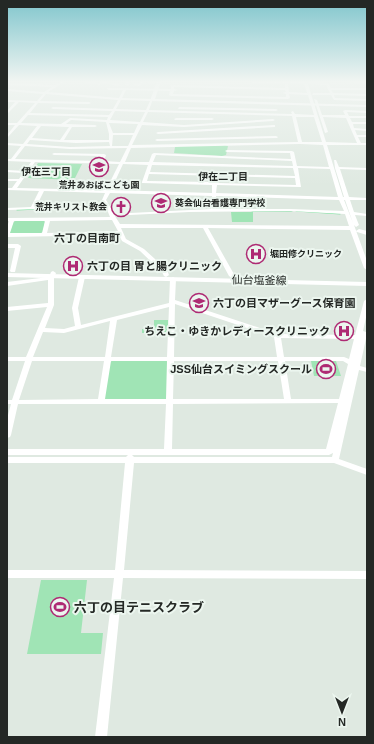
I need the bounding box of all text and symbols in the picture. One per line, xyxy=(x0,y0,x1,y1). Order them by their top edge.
school or university icon: 荒井あおばこども園 xyxy=(88,156,110,178)
district label: 伊在三丁目 xyxy=(21,166,71,177)
district label: 伊在二丁目 xyxy=(198,171,248,182)
place label: 荒井あおばこども園 xyxy=(58,179,140,190)
school or university icon: 葵会仙台看護専門学校 xyxy=(150,192,172,214)
church icon: 荒井キリスト教会 xyxy=(110,196,132,218)
place label: 葵会仙台看護専門学校 xyxy=(175,198,266,208)
place label: 荒井キリスト教会 xyxy=(35,201,107,212)
district label: 六丁の目南町 xyxy=(54,232,120,244)
hospital icon: 堀田修クリニック xyxy=(245,243,267,265)
place label: 堀田修クリニック xyxy=(270,249,342,259)
hospital icon: 六丁の目 胃と腸クリニック xyxy=(62,255,84,277)
place label: 六丁の目 胃と腸クリニック xyxy=(87,260,222,272)
street label: 仙台塩釜線 xyxy=(231,274,287,286)
school or university icon: 六丁の目マザーグース保育園 xyxy=(188,292,210,314)
place label: 六丁の目マザーグース保育園 xyxy=(213,297,355,309)
hospital icon: ちえこ・ゆきかレディースクリニック xyxy=(333,320,355,342)
place label: ちえこ・ゆきかレディースクリニック xyxy=(144,325,330,337)
sports icon: JSS仙台スイミングスクール xyxy=(315,358,337,380)
place label: JSS仙台スイミングスクール xyxy=(170,363,312,375)
sports icon: 六丁の目テニスクラブ xyxy=(49,596,71,618)
place label: 六丁の目テニスクラブ xyxy=(74,600,204,615)
north arrow xyxy=(322,692,362,732)
text: N xyxy=(338,716,346,728)

